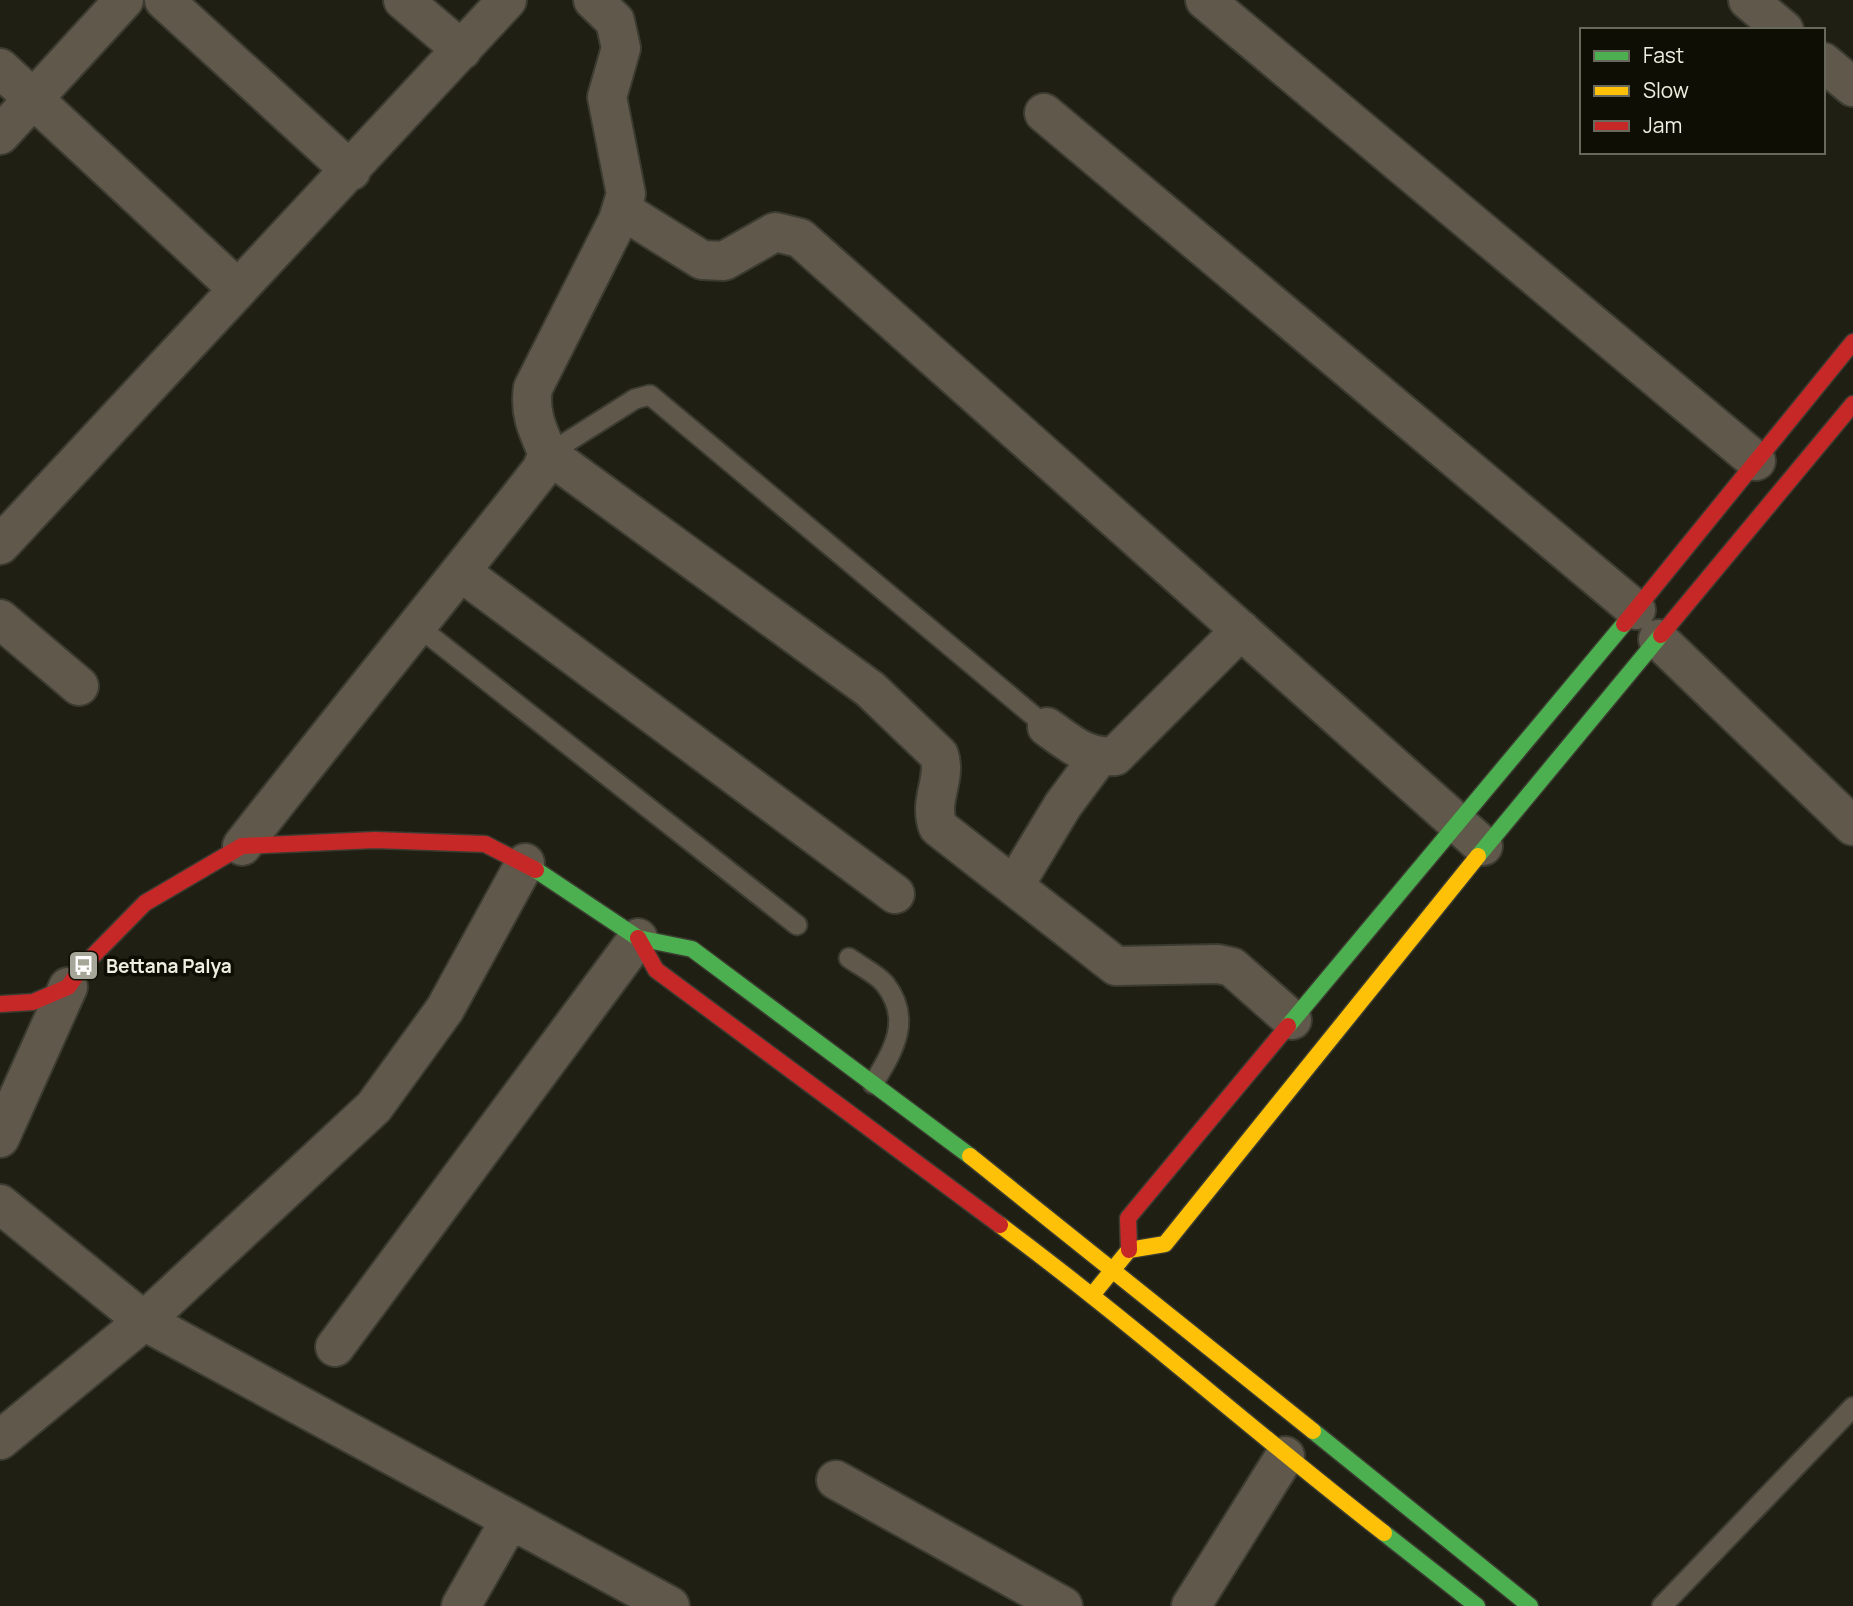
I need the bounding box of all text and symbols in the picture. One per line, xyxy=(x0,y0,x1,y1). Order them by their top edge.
legend xyxy=(1580,28,1825,154)
text: Fast xyxy=(1643,41,1684,69)
text: Slow xyxy=(1643,76,1689,104)
text: Jam xyxy=(1643,111,1682,139)
bus stop icon: Bettana Palya xyxy=(66,949,100,983)
place label: Bettana Palya xyxy=(106,953,232,979)

